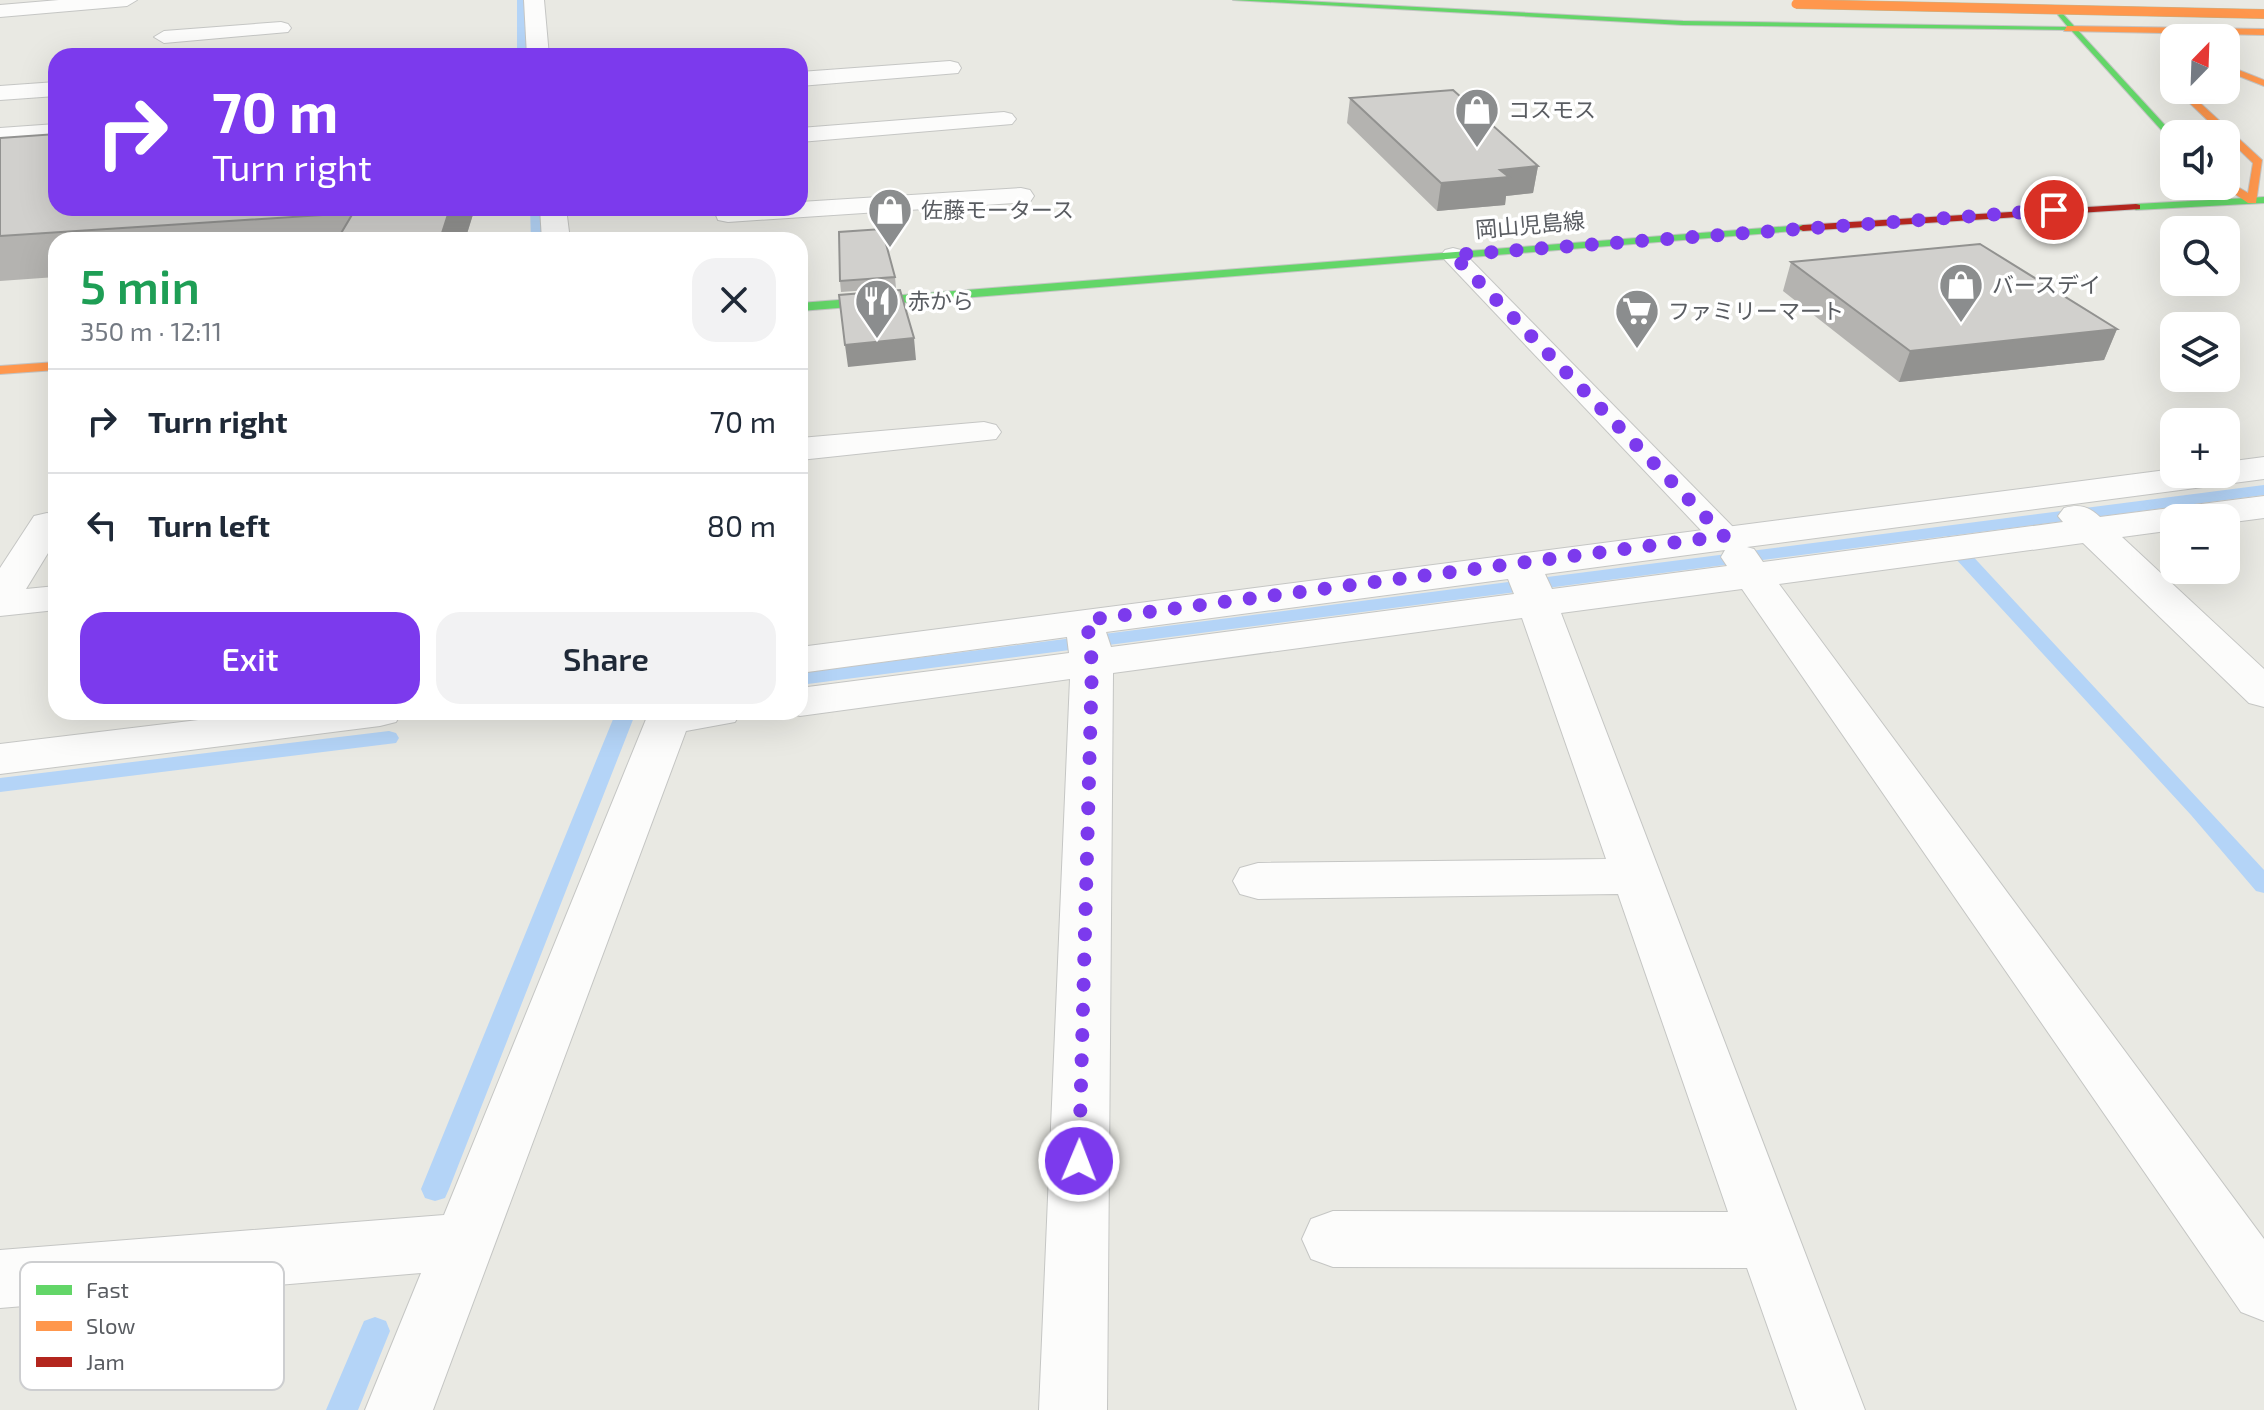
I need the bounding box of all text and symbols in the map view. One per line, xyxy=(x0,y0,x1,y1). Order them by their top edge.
north arrow xyxy=(2160,24,2240,104)
map controls xyxy=(2160,24,2240,584)
text: 70 m xyxy=(212,77,338,144)
icon: right xyxy=(80,80,184,184)
shop icon: コスモス xyxy=(1453,86,1501,149)
place label: コスモス xyxy=(1508,96,1596,122)
button: sound xyxy=(2160,120,2240,200)
text: Turn right xyxy=(212,145,372,188)
pin xyxy=(2020,176,2088,244)
shop icon: 佐藤モータース xyxy=(866,186,914,249)
icon: arrive xyxy=(2032,188,2076,232)
place label: 佐藤モータース xyxy=(921,196,1074,222)
street label: 岡山児島線 xyxy=(1474,206,1586,242)
button: search xyxy=(2160,216,2240,296)
text: 5 min xyxy=(80,256,200,314)
button: close xyxy=(692,258,776,342)
shop icon: バースデイ xyxy=(1937,261,1985,324)
place label: バースデイ xyxy=(1992,271,2101,297)
restaurant icon: 赤から xyxy=(853,277,901,340)
place label: 赤から xyxy=(908,287,974,313)
supermarket icon: ファミリーマート xyxy=(1613,287,1661,350)
place label: ファミリーマート xyxy=(1668,297,1844,323)
button: layers xyxy=(2160,312,2240,392)
text: 350 m · 12:11 xyxy=(80,315,222,346)
icon: right xyxy=(80,399,124,443)
text: Turn right xyxy=(148,403,288,439)
text: 70 m xyxy=(710,403,776,439)
button: + xyxy=(2160,408,2240,488)
icon: left xyxy=(80,503,124,547)
button: − xyxy=(2160,504,2240,584)
text: Turn left xyxy=(148,507,270,543)
text: 80 m xyxy=(707,507,776,543)
button: Exit xyxy=(80,612,420,704)
button: Share xyxy=(436,612,776,704)
position arrow xyxy=(1037,1119,1121,1203)
legend xyxy=(20,1262,284,1390)
text: Fast xyxy=(86,1276,129,1302)
text: Slow xyxy=(86,1312,135,1338)
text: Jam xyxy=(86,1348,125,1374)

